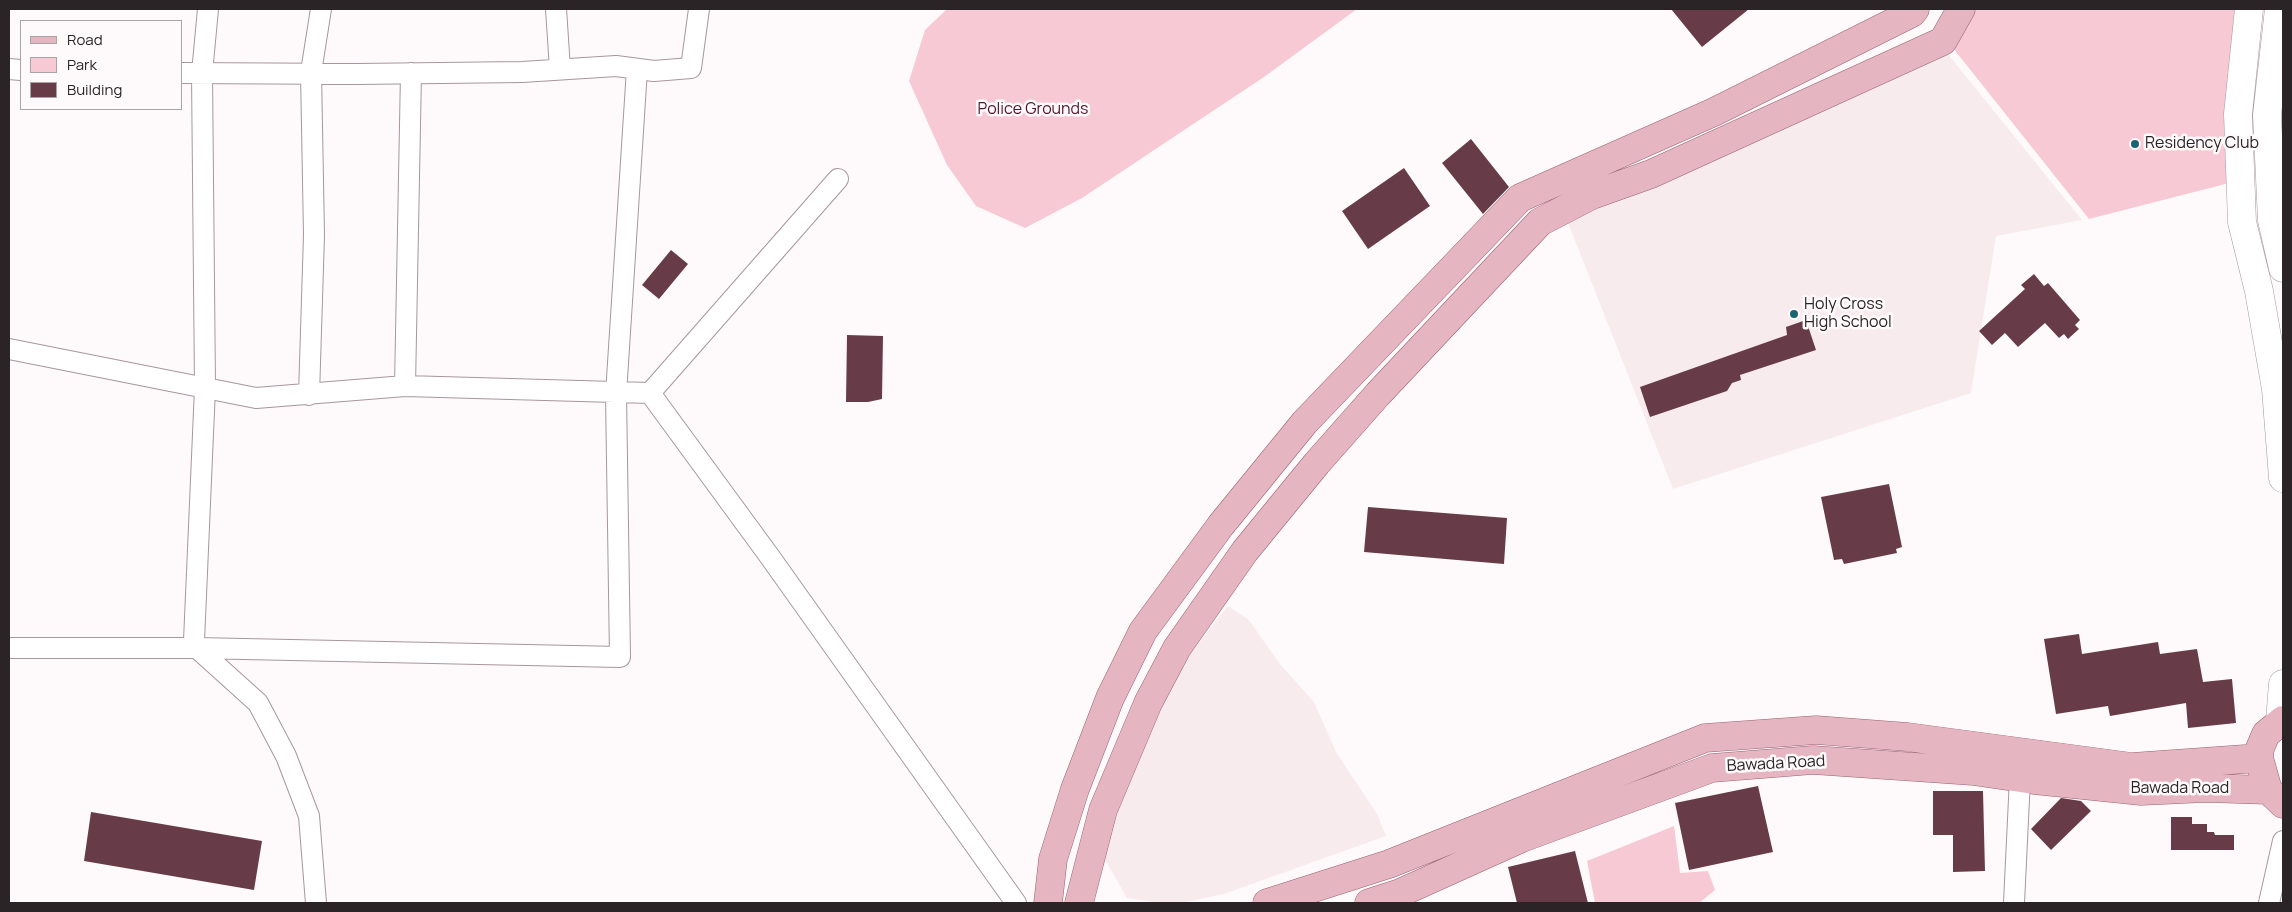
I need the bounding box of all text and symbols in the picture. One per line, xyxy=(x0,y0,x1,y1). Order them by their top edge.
legend xyxy=(20,20,182,110)
text: Road xyxy=(67,29,103,50)
text: Park xyxy=(67,54,97,75)
text: Building xyxy=(67,79,122,100)
park label: Police Grounds xyxy=(978,100,1088,120)
place label: Residency Club xyxy=(2145,134,2259,154)
marker: Residency Club xyxy=(2129,138,2141,150)
place label: Holy Cross High School xyxy=(1804,295,1892,333)
marker: Holy Cross High School xyxy=(1788,308,1800,320)
street label: Bawada Road xyxy=(1726,752,1826,776)
street label: Bawada Road xyxy=(2131,779,2229,799)

